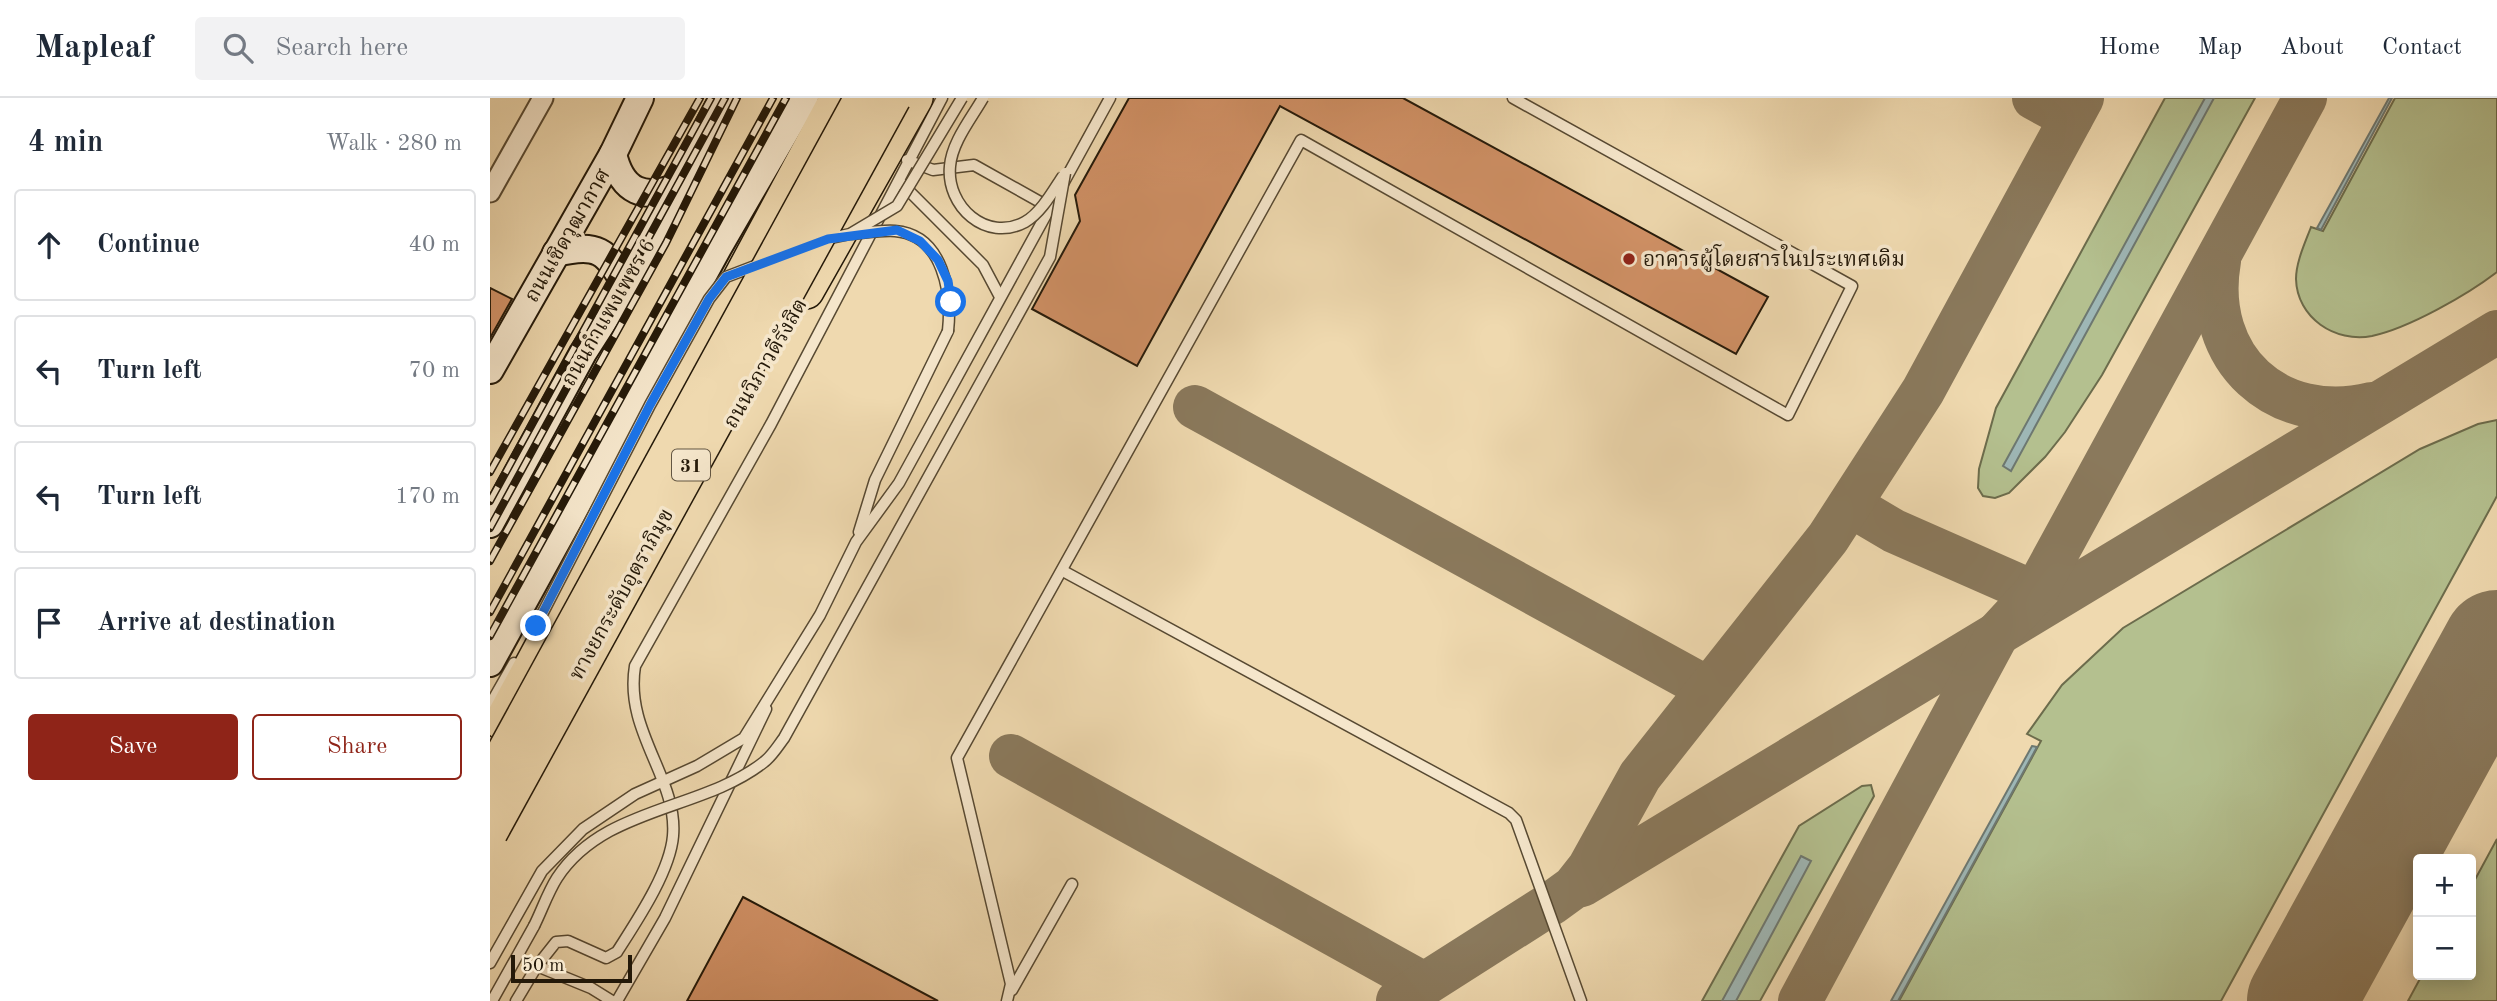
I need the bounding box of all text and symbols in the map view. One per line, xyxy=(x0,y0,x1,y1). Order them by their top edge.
search box xyxy=(195,17,685,80)
icon: search xyxy=(219,29,257,67)
text: Mapleaf xyxy=(35,32,153,65)
text: Search here xyxy=(275,35,408,61)
text: Home xyxy=(2099,36,2160,60)
text: Map xyxy=(2198,36,2242,60)
text: About xyxy=(2280,36,2344,60)
text: Contact xyxy=(2382,36,2462,60)
text: 4 min xyxy=(28,128,103,158)
text: Walk · 280 m xyxy=(326,132,462,155)
street label: ถนนเชิดวุฒากาศ xyxy=(520,164,617,307)
icon: ahead xyxy=(30,226,68,264)
text: Continue xyxy=(97,232,200,258)
text: 40 m xyxy=(409,233,460,256)
street label: ถนนกำแพงเพชร 6 xyxy=(558,235,660,390)
place label: อาคารผู้โดยสารในประเทศเดิม xyxy=(1643,244,1905,272)
marker: อาคารผู้โดยสารในประเทศเดิม xyxy=(1621,251,1637,267)
route start xyxy=(935,286,966,317)
street label: ถนนวิภาวดีรังสิต xyxy=(718,294,812,432)
icon: left xyxy=(30,352,68,390)
text: Turn left xyxy=(97,358,202,384)
text: 70 m xyxy=(409,359,460,382)
road number: 31 xyxy=(672,450,710,480)
icon: left xyxy=(30,478,68,516)
text: Turn left xyxy=(97,484,202,510)
text: 170 m xyxy=(395,485,460,508)
street label: ทางยกระดับอุตราภิมุข xyxy=(565,505,680,685)
icon: arrive xyxy=(30,604,68,642)
text: Arrive at destination xyxy=(97,610,336,636)
route end xyxy=(520,610,551,641)
button: Save xyxy=(28,714,238,780)
button: Share xyxy=(252,714,462,780)
map controls xyxy=(2413,854,2476,980)
button: + xyxy=(2413,854,2476,917)
button: − xyxy=(2413,917,2476,980)
scale bar xyxy=(511,952,632,984)
text: 50 m xyxy=(522,957,564,976)

